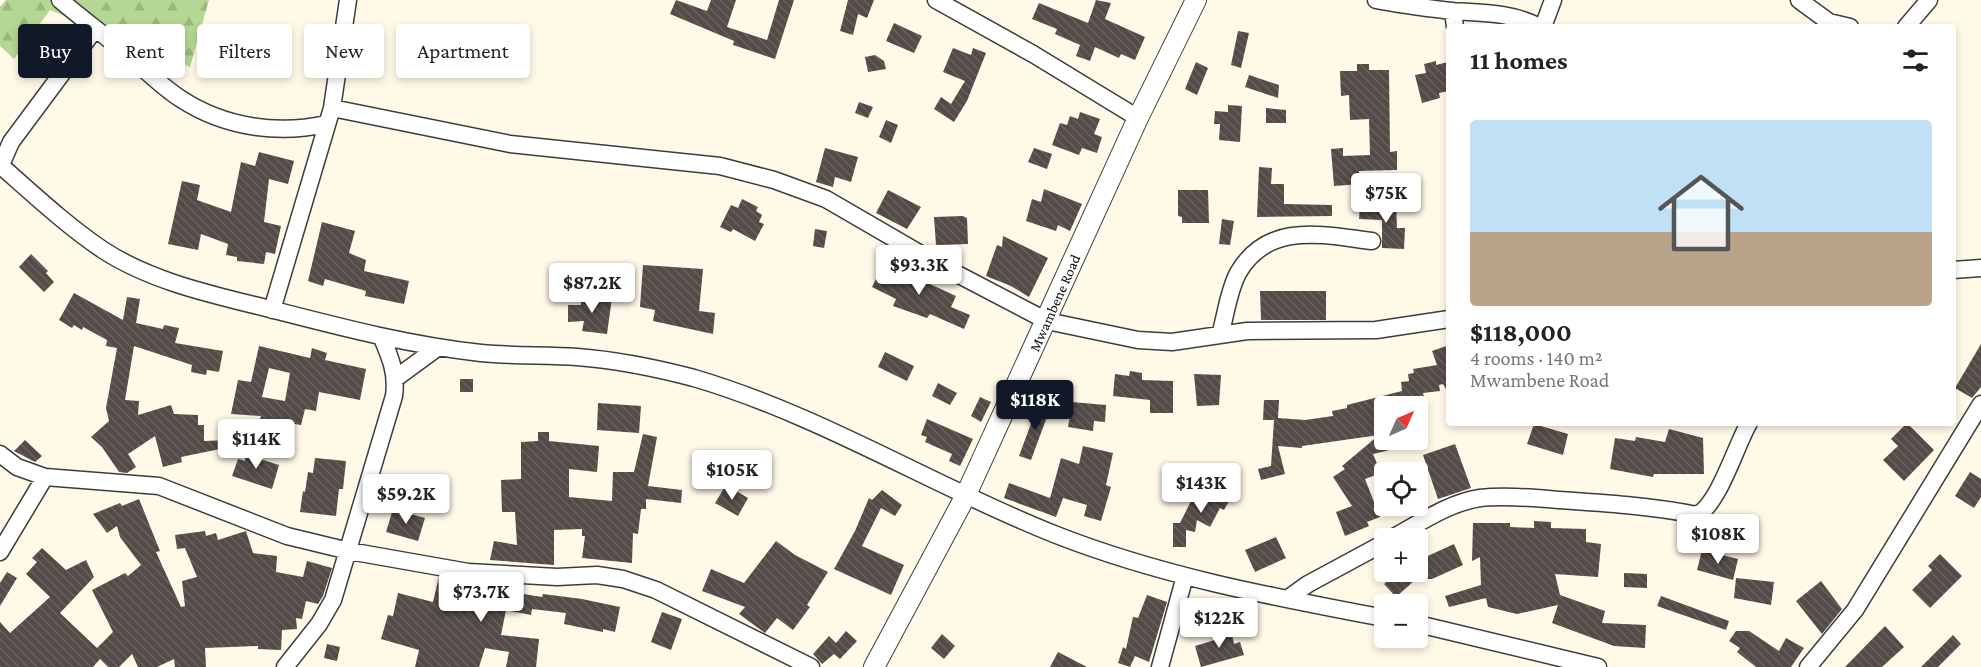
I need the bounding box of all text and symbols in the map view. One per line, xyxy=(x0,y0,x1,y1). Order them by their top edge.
chip: Buy xyxy=(18,24,92,78)
chip: Rent xyxy=(104,24,185,78)
chip: Filters xyxy=(197,24,292,78)
chip: New xyxy=(304,24,384,78)
chip: Apartment xyxy=(396,24,530,78)
icon: filters xyxy=(1899,44,1932,77)
text: 11 homes xyxy=(1470,46,1568,75)
icon: home xyxy=(1647,159,1755,267)
pin: $75K xyxy=(1350,173,1422,224)
text: $75K xyxy=(1365,181,1407,203)
pin: $93.3K xyxy=(870,245,968,296)
street label: Mwambene Road xyxy=(1026,252,1084,354)
text: $93.3K xyxy=(890,253,948,275)
pin: $87.2K xyxy=(543,263,641,314)
text: $87.2K xyxy=(563,271,621,293)
text: $118,000 xyxy=(1470,318,1572,347)
text: 4 rooms · 140 m² xyxy=(1470,347,1603,369)
text: Mwambene Road xyxy=(1470,369,1609,391)
pin: $118K xyxy=(993,380,1077,431)
text: $118K xyxy=(1010,388,1060,410)
north arrow xyxy=(1374,396,1428,450)
map controls xyxy=(1374,396,1428,648)
pin: $114K xyxy=(214,419,298,470)
text: $114K xyxy=(232,427,280,449)
pin: $105K xyxy=(690,450,774,501)
text: $105K xyxy=(706,458,758,480)
button: locate xyxy=(1374,462,1428,516)
pin: $143K xyxy=(1159,463,1243,514)
text: $143K xyxy=(1176,471,1226,493)
pin: $59.2K xyxy=(357,474,455,525)
text: $59.2K xyxy=(377,482,435,504)
pin: $108K xyxy=(1676,514,1760,565)
text: $108K xyxy=(1691,522,1745,544)
button: + xyxy=(1374,528,1428,582)
pin: $73.7K xyxy=(432,572,530,623)
text: $73.7K xyxy=(453,580,509,602)
button: − xyxy=(1374,594,1428,648)
pin: $122K xyxy=(1177,598,1261,649)
text: $122K xyxy=(1194,606,1244,628)

